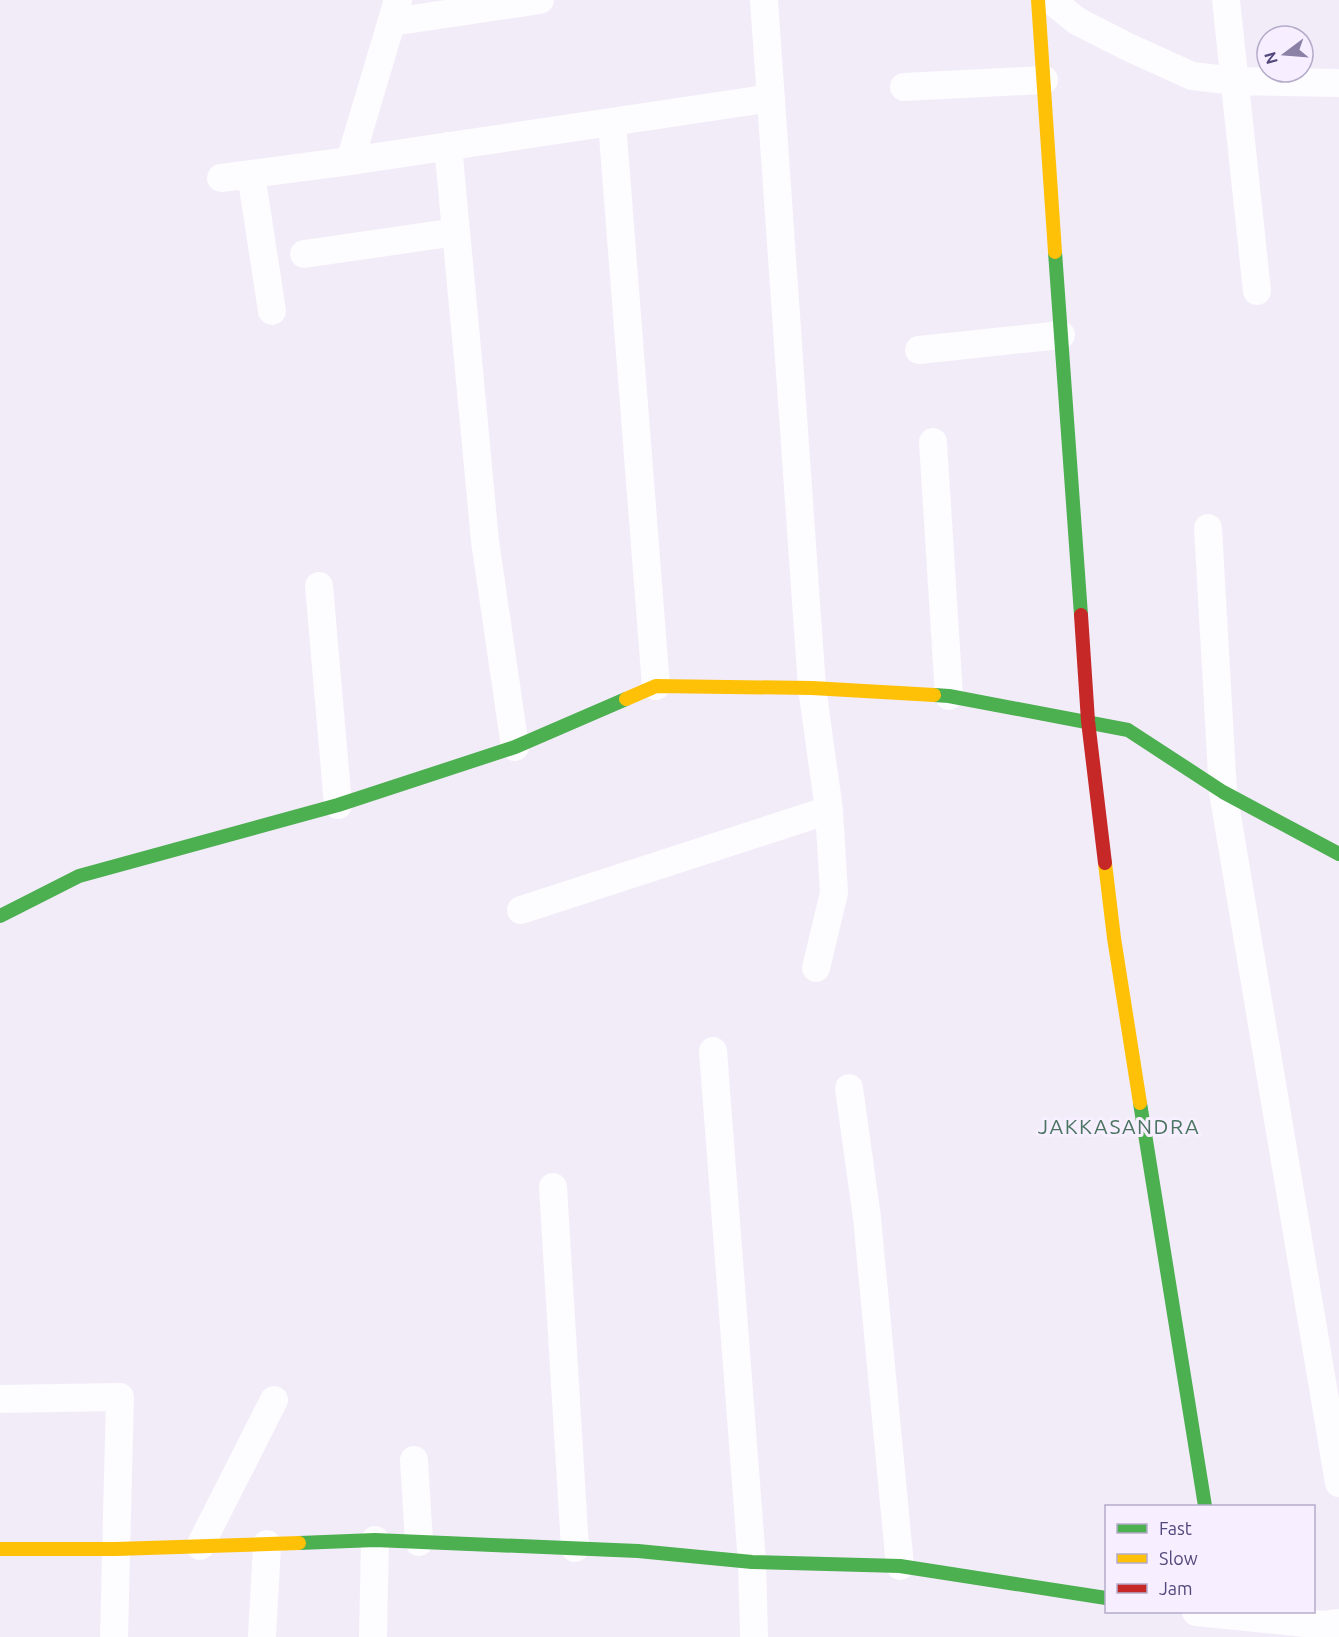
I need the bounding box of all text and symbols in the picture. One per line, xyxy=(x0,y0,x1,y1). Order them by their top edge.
north arrow xyxy=(1255,24,1315,84)
text: N xyxy=(1260,50,1281,66)
district label: JAKKASANDRA xyxy=(1038,1114,1200,1138)
legend xyxy=(1105,1505,1315,1613)
text: Fast xyxy=(1159,1518,1192,1538)
text: Slow xyxy=(1159,1548,1198,1568)
text: Jam xyxy=(1159,1578,1193,1598)

